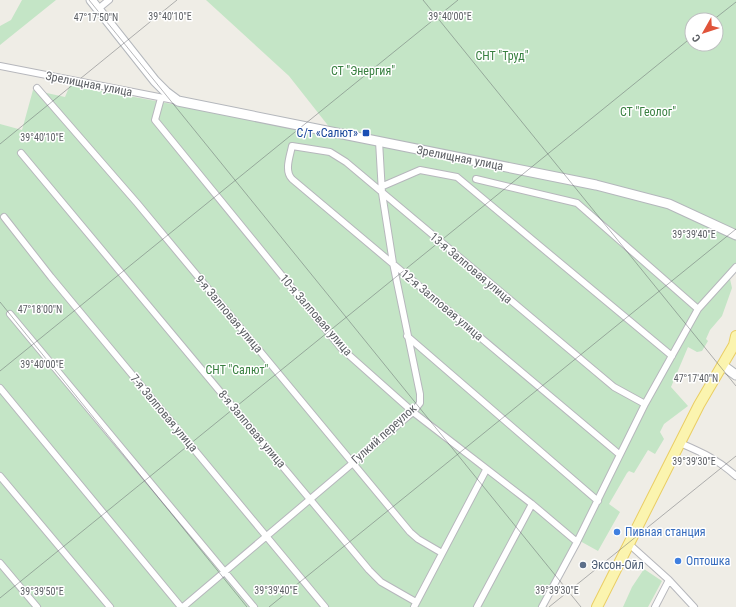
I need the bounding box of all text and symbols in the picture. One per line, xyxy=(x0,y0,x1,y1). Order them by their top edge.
text: 39°40'10"E xyxy=(148,11,192,22)
text: 39°40'00"E xyxy=(428,11,472,22)
text: 47°17'50"N xyxy=(74,12,118,23)
north arrow xyxy=(684,12,724,52)
text: С xyxy=(690,31,704,45)
park label: СНТ "Труд" xyxy=(475,49,529,63)
park label: СТ "Энергия" xyxy=(331,64,395,78)
street label: Зрелищная улица xyxy=(44,69,134,99)
park label: СТ "Геолог" xyxy=(620,105,676,119)
place label: С/т «Салют» xyxy=(297,126,358,140)
marker: С/т «Салют» xyxy=(361,128,371,138)
text: 39°40'10"E xyxy=(20,132,64,143)
street label: Зрелищная улица xyxy=(415,143,505,173)
text: 39°39'40"E xyxy=(672,229,716,240)
street label: 13-я Залповая улица xyxy=(427,230,515,307)
street label: 12-я Залповая улица xyxy=(398,267,486,344)
street label: 9-я Залповая улица xyxy=(192,272,266,356)
street label: 10-я Залповая улица xyxy=(277,272,355,359)
text: 47°18'00"N xyxy=(18,304,62,315)
text: 39°40'00"E xyxy=(20,359,64,370)
park label: СНТ "Салют" xyxy=(206,363,269,377)
street label: 7-я Залповая улица xyxy=(127,371,201,455)
text: 47°17'40"N xyxy=(674,373,718,384)
street label: 8-я Залповая улица xyxy=(215,387,289,471)
street label: Гулкий переулок xyxy=(349,401,420,467)
text: 39°39'30"E xyxy=(672,456,716,467)
place label: Пивная станция xyxy=(625,525,706,539)
marker: Пивная станция xyxy=(612,527,622,537)
place label: Оптошка xyxy=(686,554,730,568)
marker: Оптошка xyxy=(673,556,683,566)
place label: Эксон-Ойл xyxy=(591,558,644,572)
marker: Эксон-Ойл xyxy=(578,560,588,570)
text: 39°39'40"E xyxy=(254,585,298,596)
text: 39°39'30"E xyxy=(535,585,579,596)
text: 39°39'50"E xyxy=(20,586,64,597)

